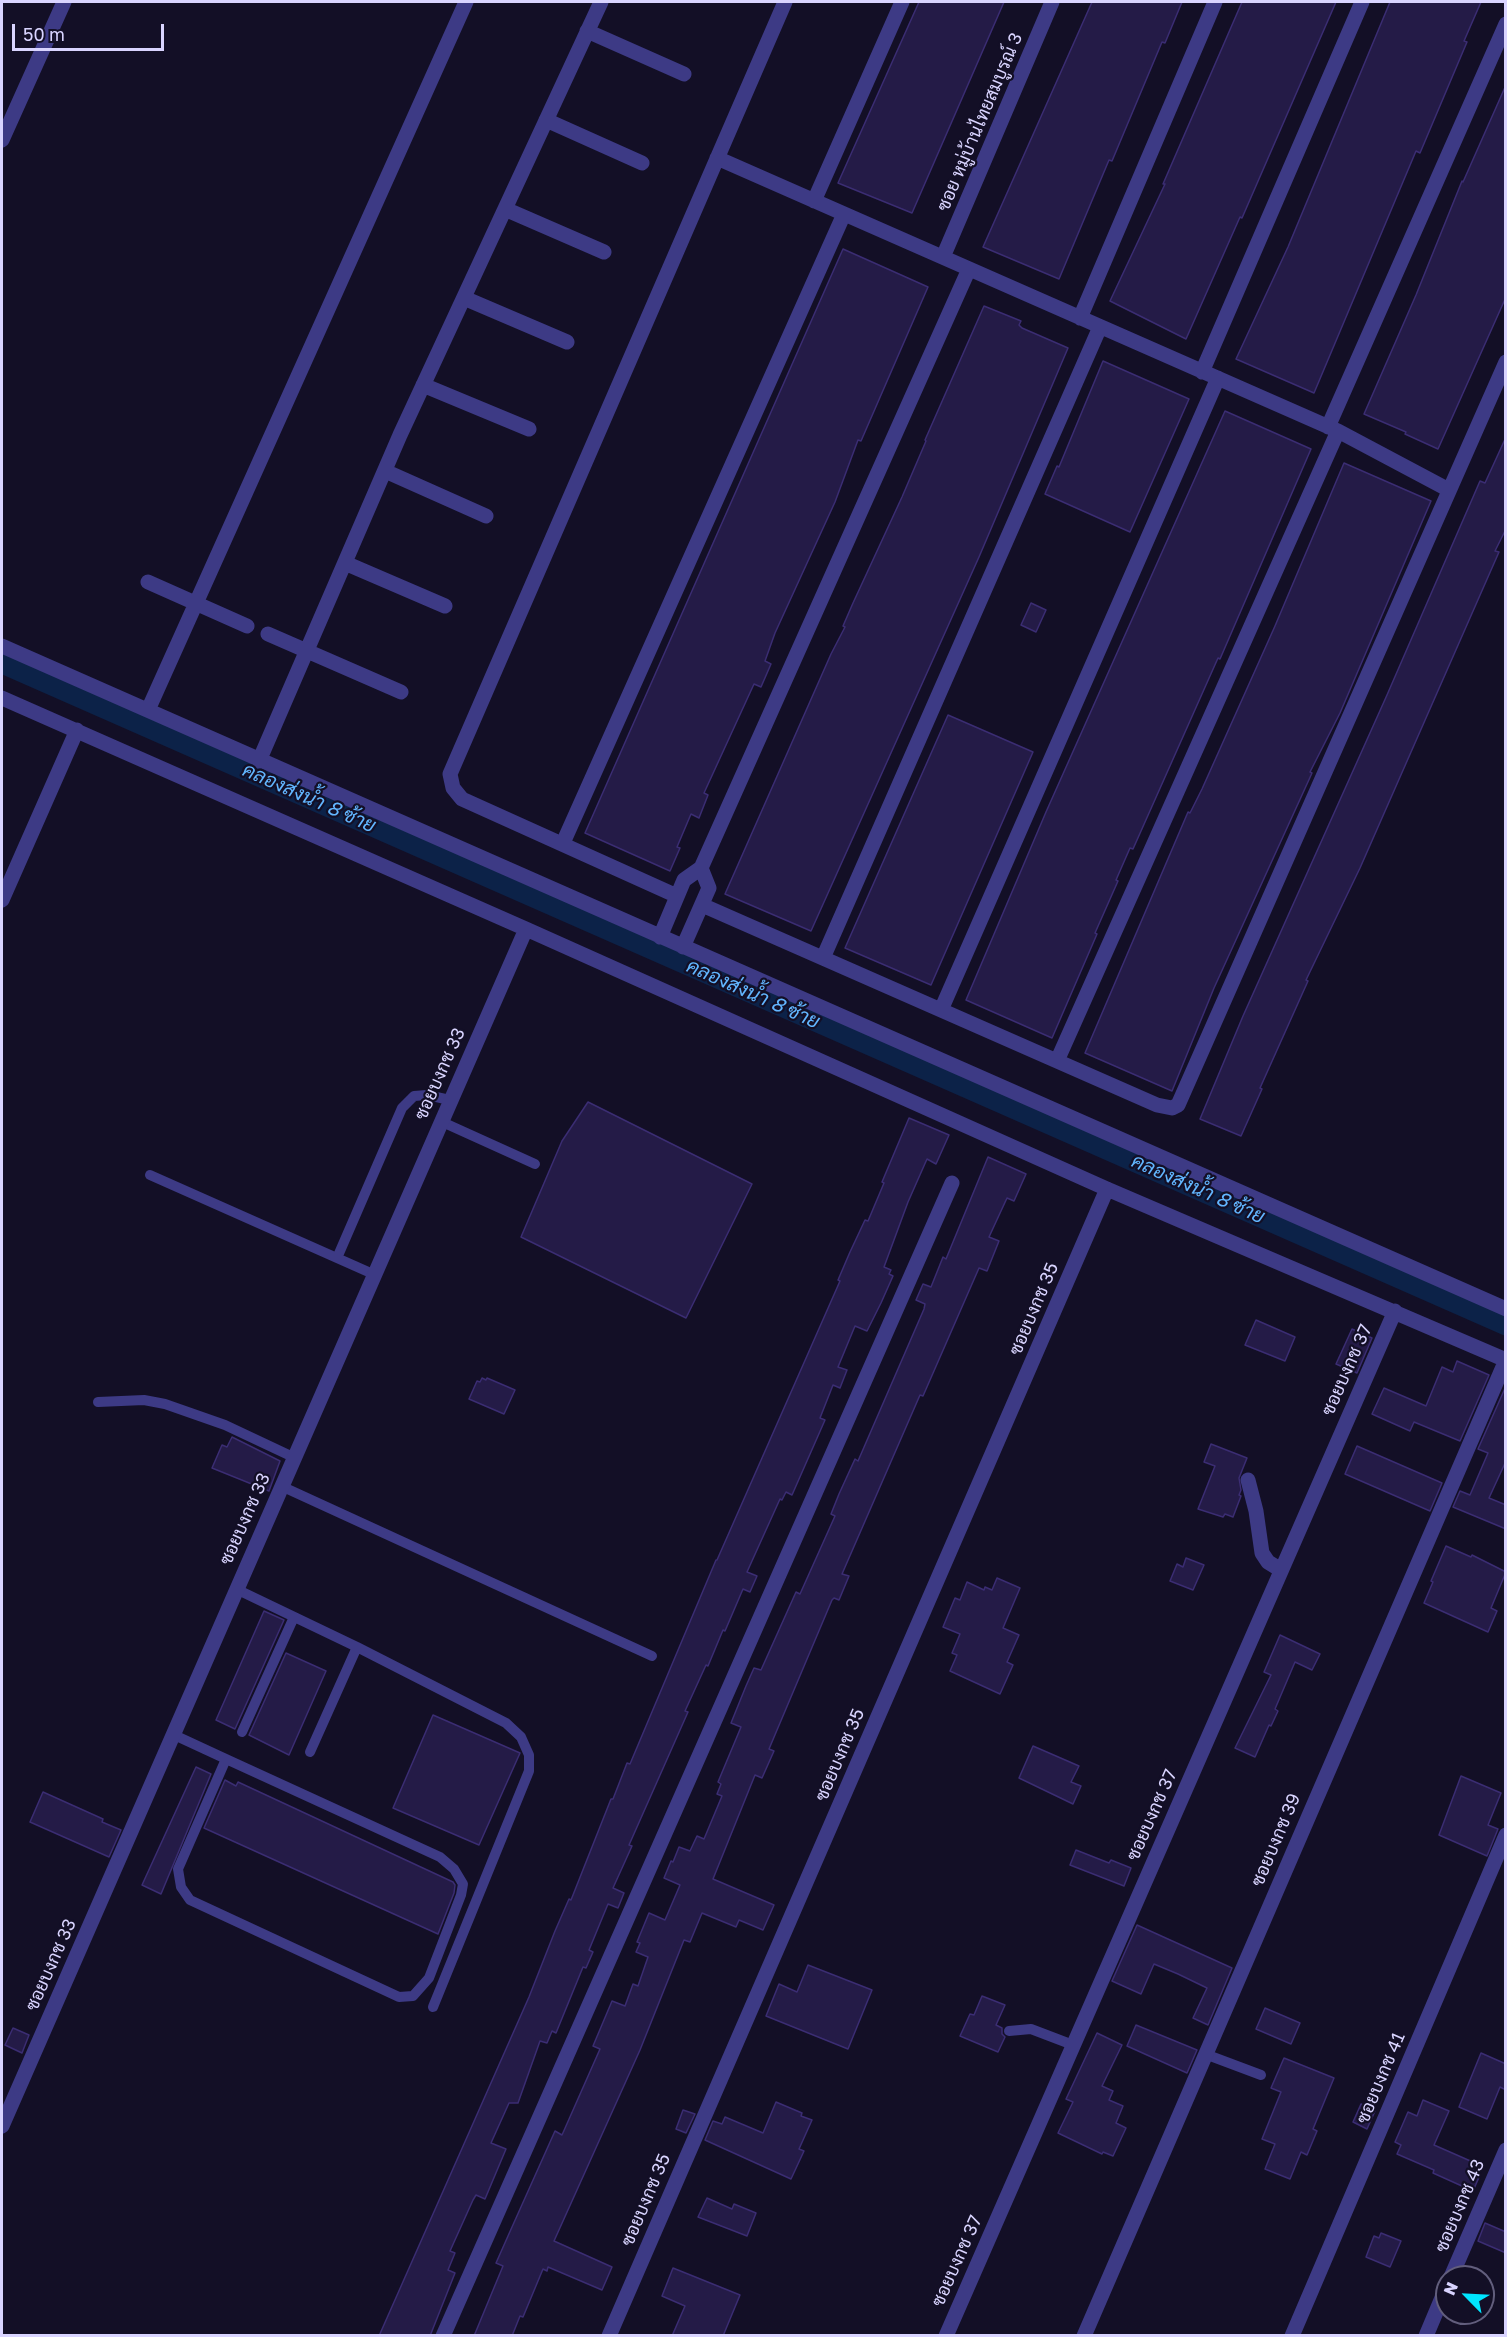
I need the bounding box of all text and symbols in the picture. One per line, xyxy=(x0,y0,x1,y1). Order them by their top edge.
scale bar xyxy=(15,12,166,50)
text: 50 m xyxy=(23,23,65,45)
street label: ซอย หมู่บ้านไทยสมบูรณ์ 3 xyxy=(933,30,1027,214)
water label: คลองส่งน้ำ 8 ซ้าย xyxy=(239,758,379,838)
water label: คลองส่งน้ำ 8 ซ้าย xyxy=(683,954,823,1034)
street label: ซอยบงกช 33 xyxy=(410,1025,470,1123)
water label: คลองส่งน้ำ 8 ซ้าย xyxy=(1128,1149,1268,1229)
street label: ซอยบงกช 35 xyxy=(1005,1259,1063,1359)
street label: ซอยบงกช 37 xyxy=(1317,1321,1377,1419)
street label: ซอยบงกช 33 xyxy=(215,1470,275,1568)
street label: ซอยบงกช 35 xyxy=(811,1705,869,1805)
street label: ซอยบงกช 37 xyxy=(1122,1766,1182,1864)
street label: ซอยบงกช 39 xyxy=(1247,1790,1305,1890)
street label: ซอยบงกช 33 xyxy=(21,1916,81,2014)
street label: ซอยบงกช 41 xyxy=(1352,2029,1410,2127)
street label: ซอยบงกช 35 xyxy=(617,2150,675,2250)
street label: ซอยบงกช 43 xyxy=(1431,2156,1489,2256)
street label: ซอยบงกช 37 xyxy=(927,2212,987,2310)
north arrow xyxy=(1435,2265,1495,2325)
text: N xyxy=(1439,2279,1462,2298)

